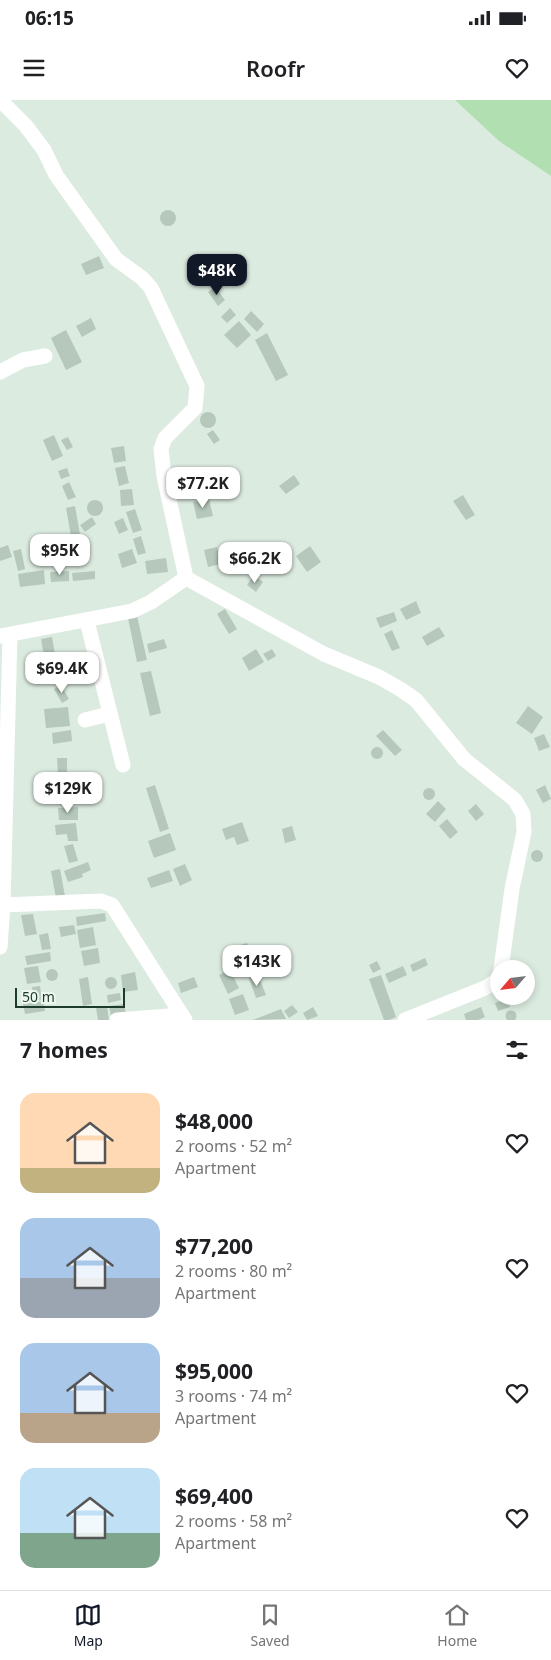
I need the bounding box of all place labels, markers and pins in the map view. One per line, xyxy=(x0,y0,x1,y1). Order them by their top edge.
pin: $48K xyxy=(187,254,247,296)
pin: $77.2K xyxy=(162,466,244,509)
pin: $95K xyxy=(30,534,90,576)
pin: $66.2K xyxy=(214,542,296,584)
pin: $69.4K xyxy=(21,652,103,694)
pin: $129K xyxy=(33,772,103,814)
pin: $143K xyxy=(222,944,292,987)

